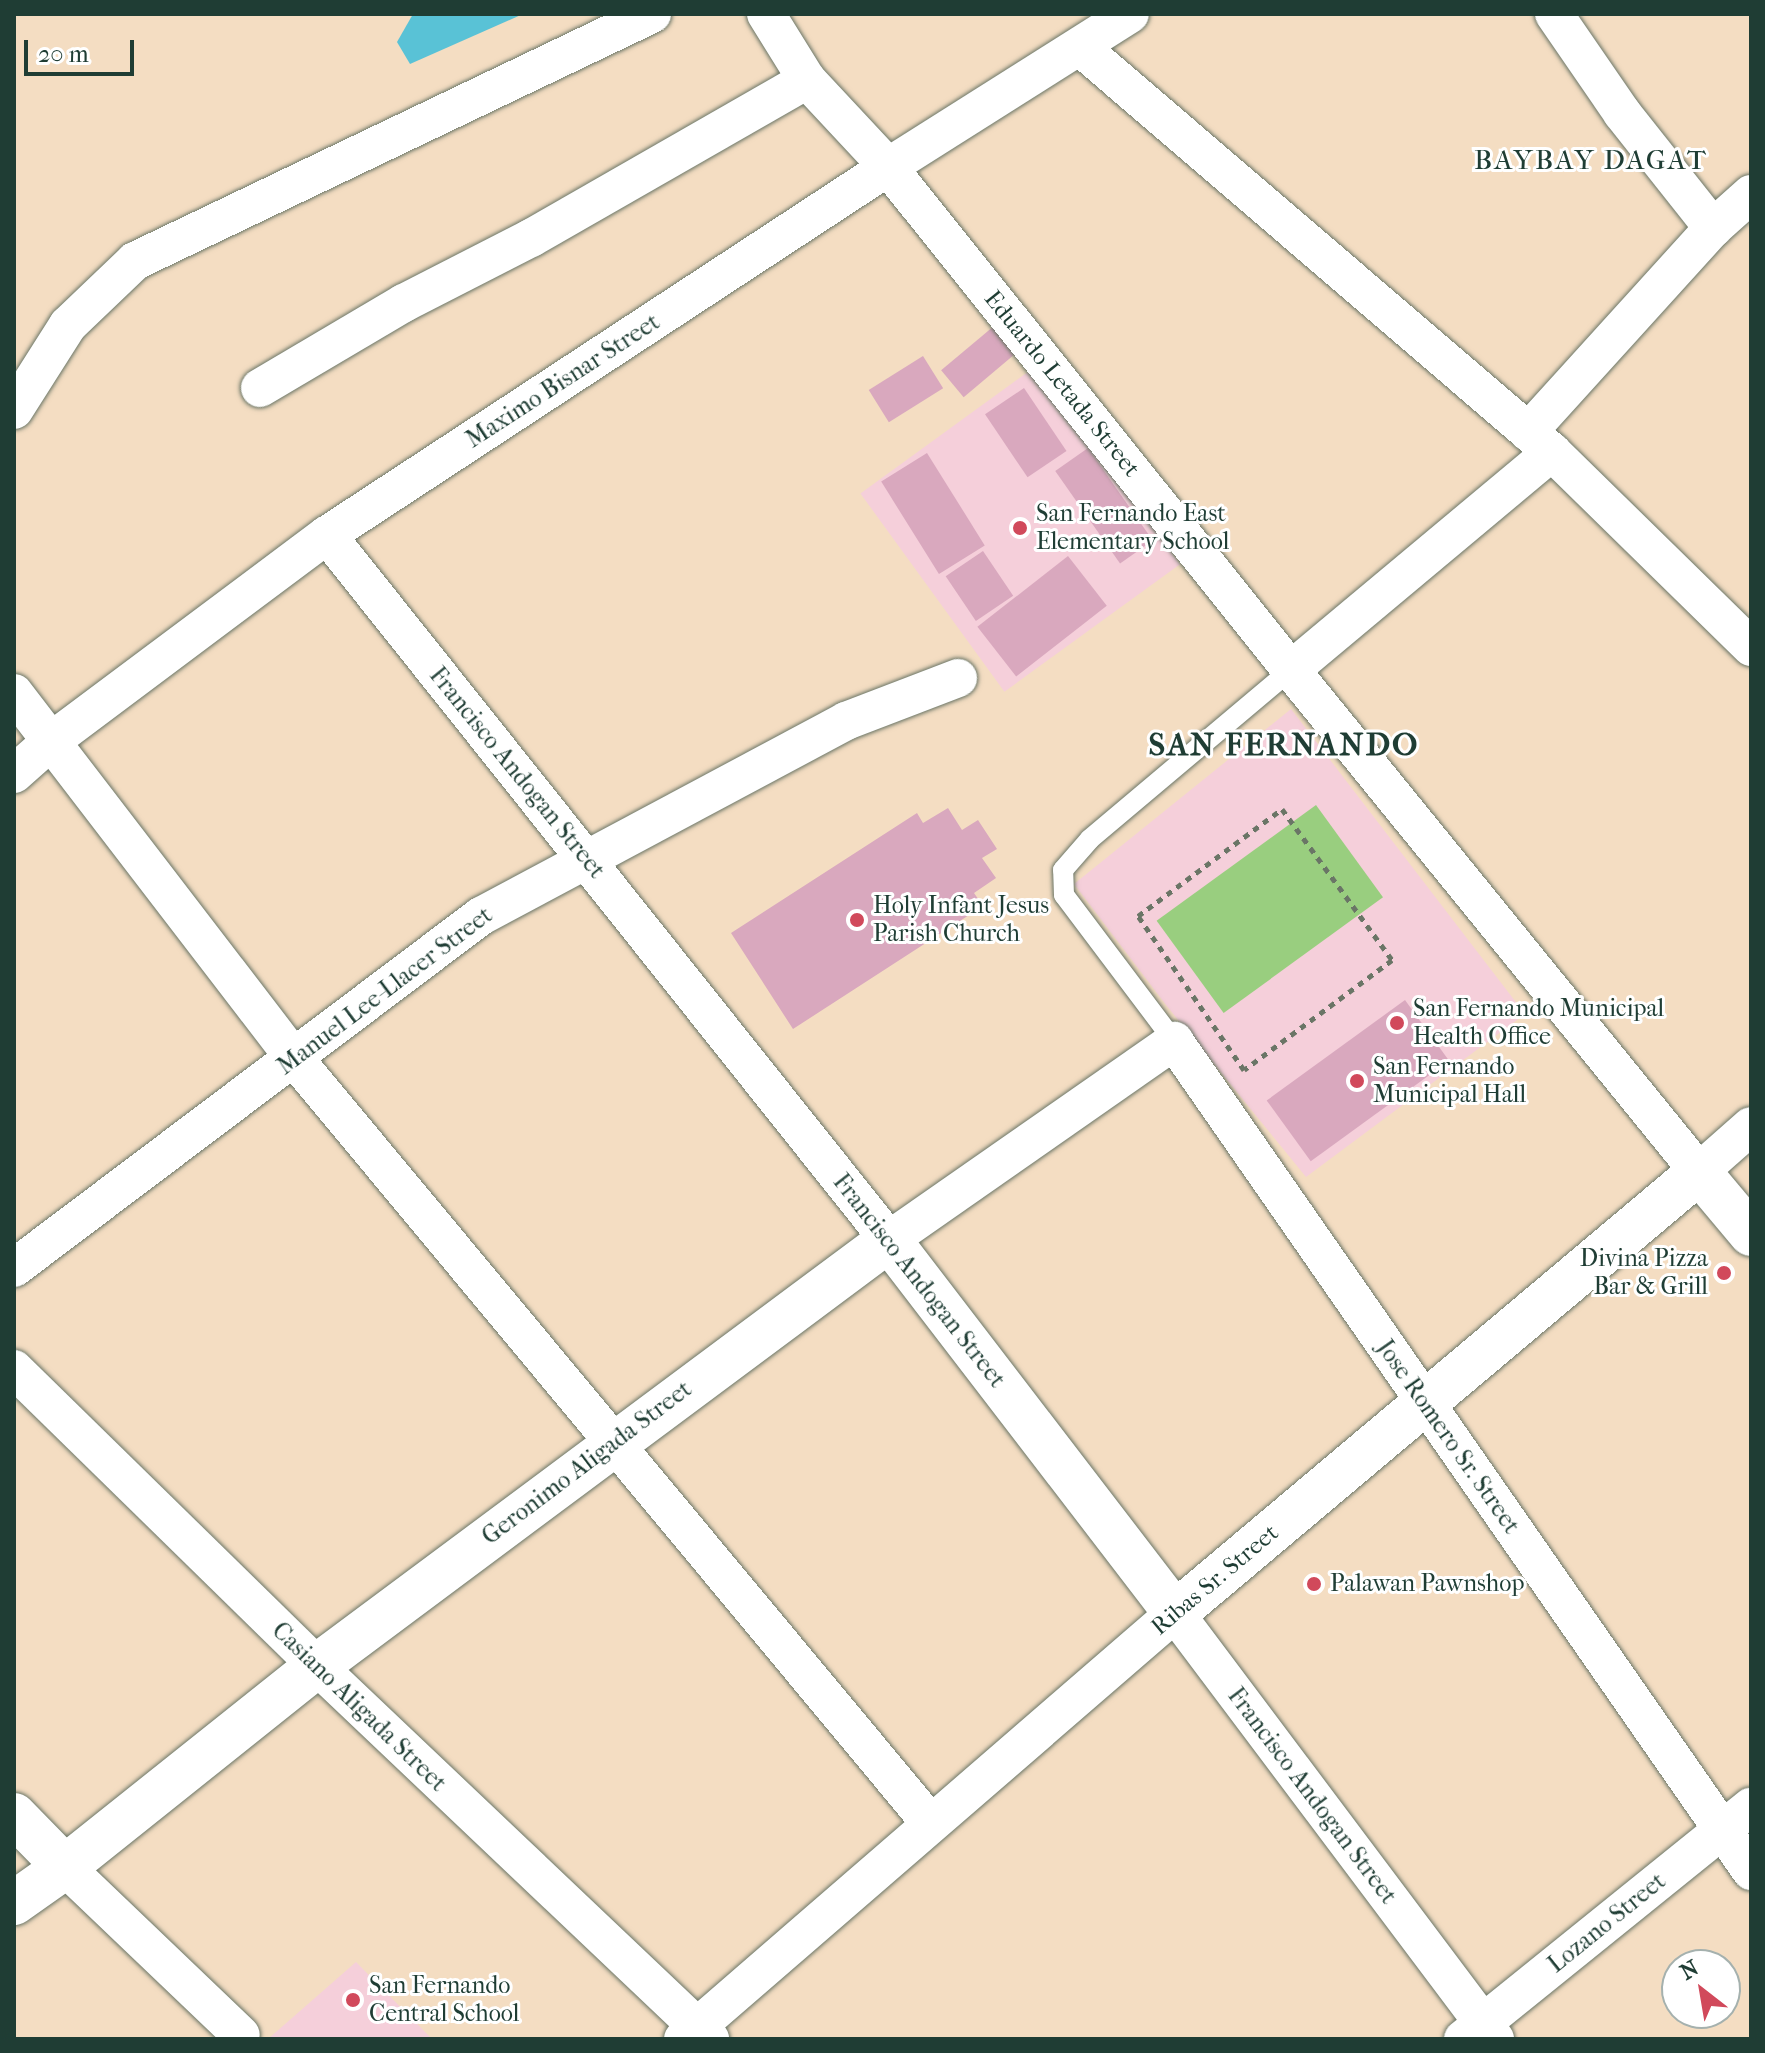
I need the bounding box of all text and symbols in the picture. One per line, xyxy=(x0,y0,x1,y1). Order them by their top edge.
scale bar xyxy=(28,24,138,74)
text: 20 m xyxy=(38,40,89,68)
district label: BAYBAY DAGAT xyxy=(1474,143,1708,177)
street label: Eduardo Letada Street xyxy=(978,285,1146,483)
street label: Maximo Bisnar Street xyxy=(461,308,665,454)
place label: San Fernando East Elementary School xyxy=(1036,500,1229,556)
marker: San Fernando East Elementary School xyxy=(1011,519,1029,537)
street label: Francisco Andogan Street xyxy=(423,662,611,884)
district label: SAN FERNANDO xyxy=(1149,726,1419,764)
place label: Holy Infant Jesus Parish Church xyxy=(873,892,1049,948)
street label: Manuel Lee-Llacer Street xyxy=(272,901,498,1081)
marker: Holy Infant Jesus Parish Church xyxy=(848,911,866,929)
place label: San Fernando Municipal Health Office xyxy=(1413,995,1664,1051)
marker: San Fernando Municipal Health Office xyxy=(1388,1014,1406,1032)
place label: San Fernando Municipal Hall xyxy=(1373,1053,1526,1109)
marker: San Fernando Municipal Hall xyxy=(1348,1072,1366,1090)
street label: Francisco Andogan Street xyxy=(827,1168,1011,1394)
place label: Divina Pizza Bar & Grill xyxy=(1580,1245,1708,1301)
marker: Divina Pizza Bar & Grill xyxy=(1715,1264,1733,1282)
street label: Jose Romero Sr. Street xyxy=(1370,1335,1526,1539)
street label: Geronimo Aligada Street xyxy=(477,1375,697,1551)
street label: Ribas Sr. Street xyxy=(1146,1519,1284,1641)
place label: Palawan Pawnshop xyxy=(1330,1570,1524,1598)
marker: Palawan Pawnshop xyxy=(1305,1575,1323,1593)
street label: Casiano Aligada Street xyxy=(266,1616,452,1798)
street label: Francisco Andogan Street xyxy=(1221,1682,1403,1910)
street label: Lozano Street xyxy=(1542,1867,1672,1979)
north arrow xyxy=(1661,1949,1741,2029)
text: N xyxy=(1676,1955,1704,1986)
place label: San Fernando Central School xyxy=(369,1972,519,2028)
marker: San Fernando Central School xyxy=(344,1991,362,2009)

